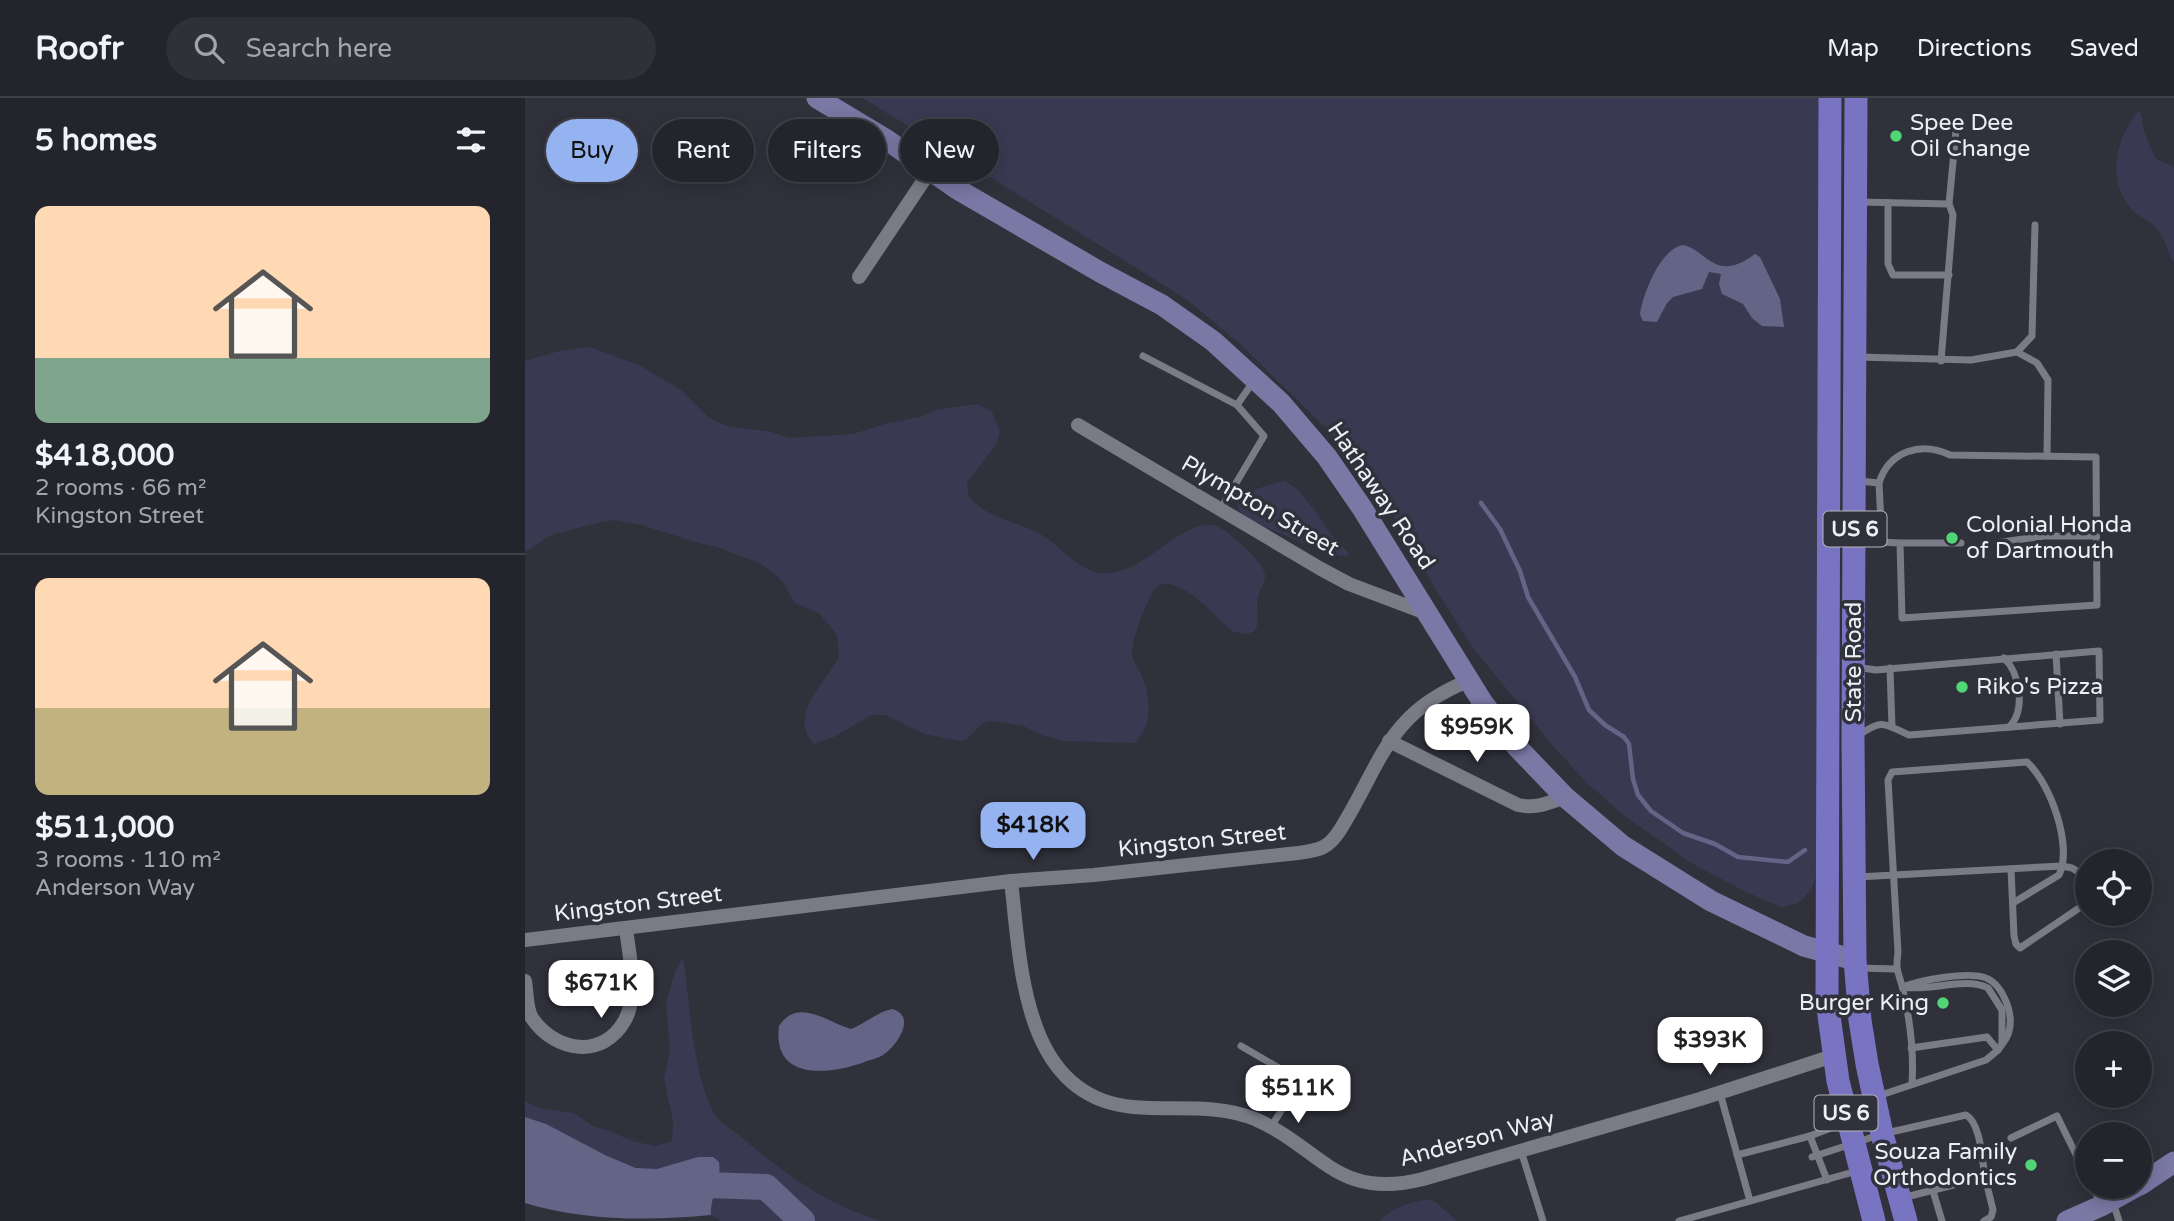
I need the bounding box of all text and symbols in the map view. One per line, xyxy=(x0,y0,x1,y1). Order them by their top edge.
search box xyxy=(166,17,656,80)
text: Roofr xyxy=(35,29,124,68)
icon: search xyxy=(190,29,228,67)
text: Search here xyxy=(246,33,392,64)
text: Map xyxy=(1827,34,1879,63)
text: Directions xyxy=(1917,34,2032,63)
text: Saved xyxy=(2070,34,2139,63)
place label: Spee Dee Oil Change xyxy=(1910,109,2030,163)
chip: Buy xyxy=(546,119,638,182)
chip: Rent xyxy=(652,119,754,182)
chip: Filters xyxy=(768,119,886,182)
chip: New xyxy=(900,119,999,182)
icon: filters xyxy=(452,121,490,159)
text: 5 homes xyxy=(35,122,157,159)
marker: Spee Dee Oil Change xyxy=(1888,128,1904,144)
icon: home xyxy=(200,251,326,377)
street label: Hathaway Road xyxy=(1321,417,1441,575)
text: $418,000 xyxy=(35,437,174,474)
street label: Plympton Street xyxy=(1176,450,1344,563)
text: 2 rooms · 66 m² xyxy=(35,474,206,502)
text: Kingston Street xyxy=(35,502,204,530)
place label: Colonial Honda of Dartmouth xyxy=(1966,511,2132,565)
road number: US 6 xyxy=(1823,512,1887,546)
marker: Colonial Honda of Dartmouth xyxy=(1944,530,1960,546)
street label: State Road xyxy=(1840,602,1868,722)
icon: home xyxy=(200,623,326,749)
place label: Riko's Pizza xyxy=(1976,673,2103,701)
marker: Riko's Pizza xyxy=(1954,679,1970,695)
pin: $959K xyxy=(1428,704,1526,764)
text: $959K xyxy=(1441,713,1513,741)
pin: $418K xyxy=(984,802,1082,862)
text: $511,000 xyxy=(35,809,174,846)
text: $418K xyxy=(997,811,1069,839)
street label: Kingston Street xyxy=(1117,818,1288,864)
text: 3 rooms · 110 m² xyxy=(35,846,221,874)
map controls xyxy=(2075,849,2152,1199)
button: locate xyxy=(2075,849,2152,926)
text: Anderson Way xyxy=(35,874,195,902)
street label: Kingston Street xyxy=(552,880,724,928)
button: layers xyxy=(2075,940,2152,1017)
pin: $671K xyxy=(552,960,650,1020)
text: $671K xyxy=(565,969,637,997)
place label: Burger King xyxy=(1799,989,1929,1017)
marker: Burger King xyxy=(1935,995,1951,1011)
pin: $393K xyxy=(1661,1018,1759,1077)
text: $393K xyxy=(1674,1026,1746,1054)
button: + xyxy=(2075,1031,2152,1108)
pin: $511K xyxy=(1249,1066,1347,1125)
text: $511K xyxy=(1262,1074,1334,1102)
road number: US 6 xyxy=(1815,1096,1877,1130)
street label: Anderson Way xyxy=(1396,1105,1558,1173)
button: − xyxy=(2075,1122,2152,1199)
place label: Souza Family Orthodontics xyxy=(1873,1138,2017,1192)
marker: Souza Family Orthodontics xyxy=(2023,1157,2039,1173)

